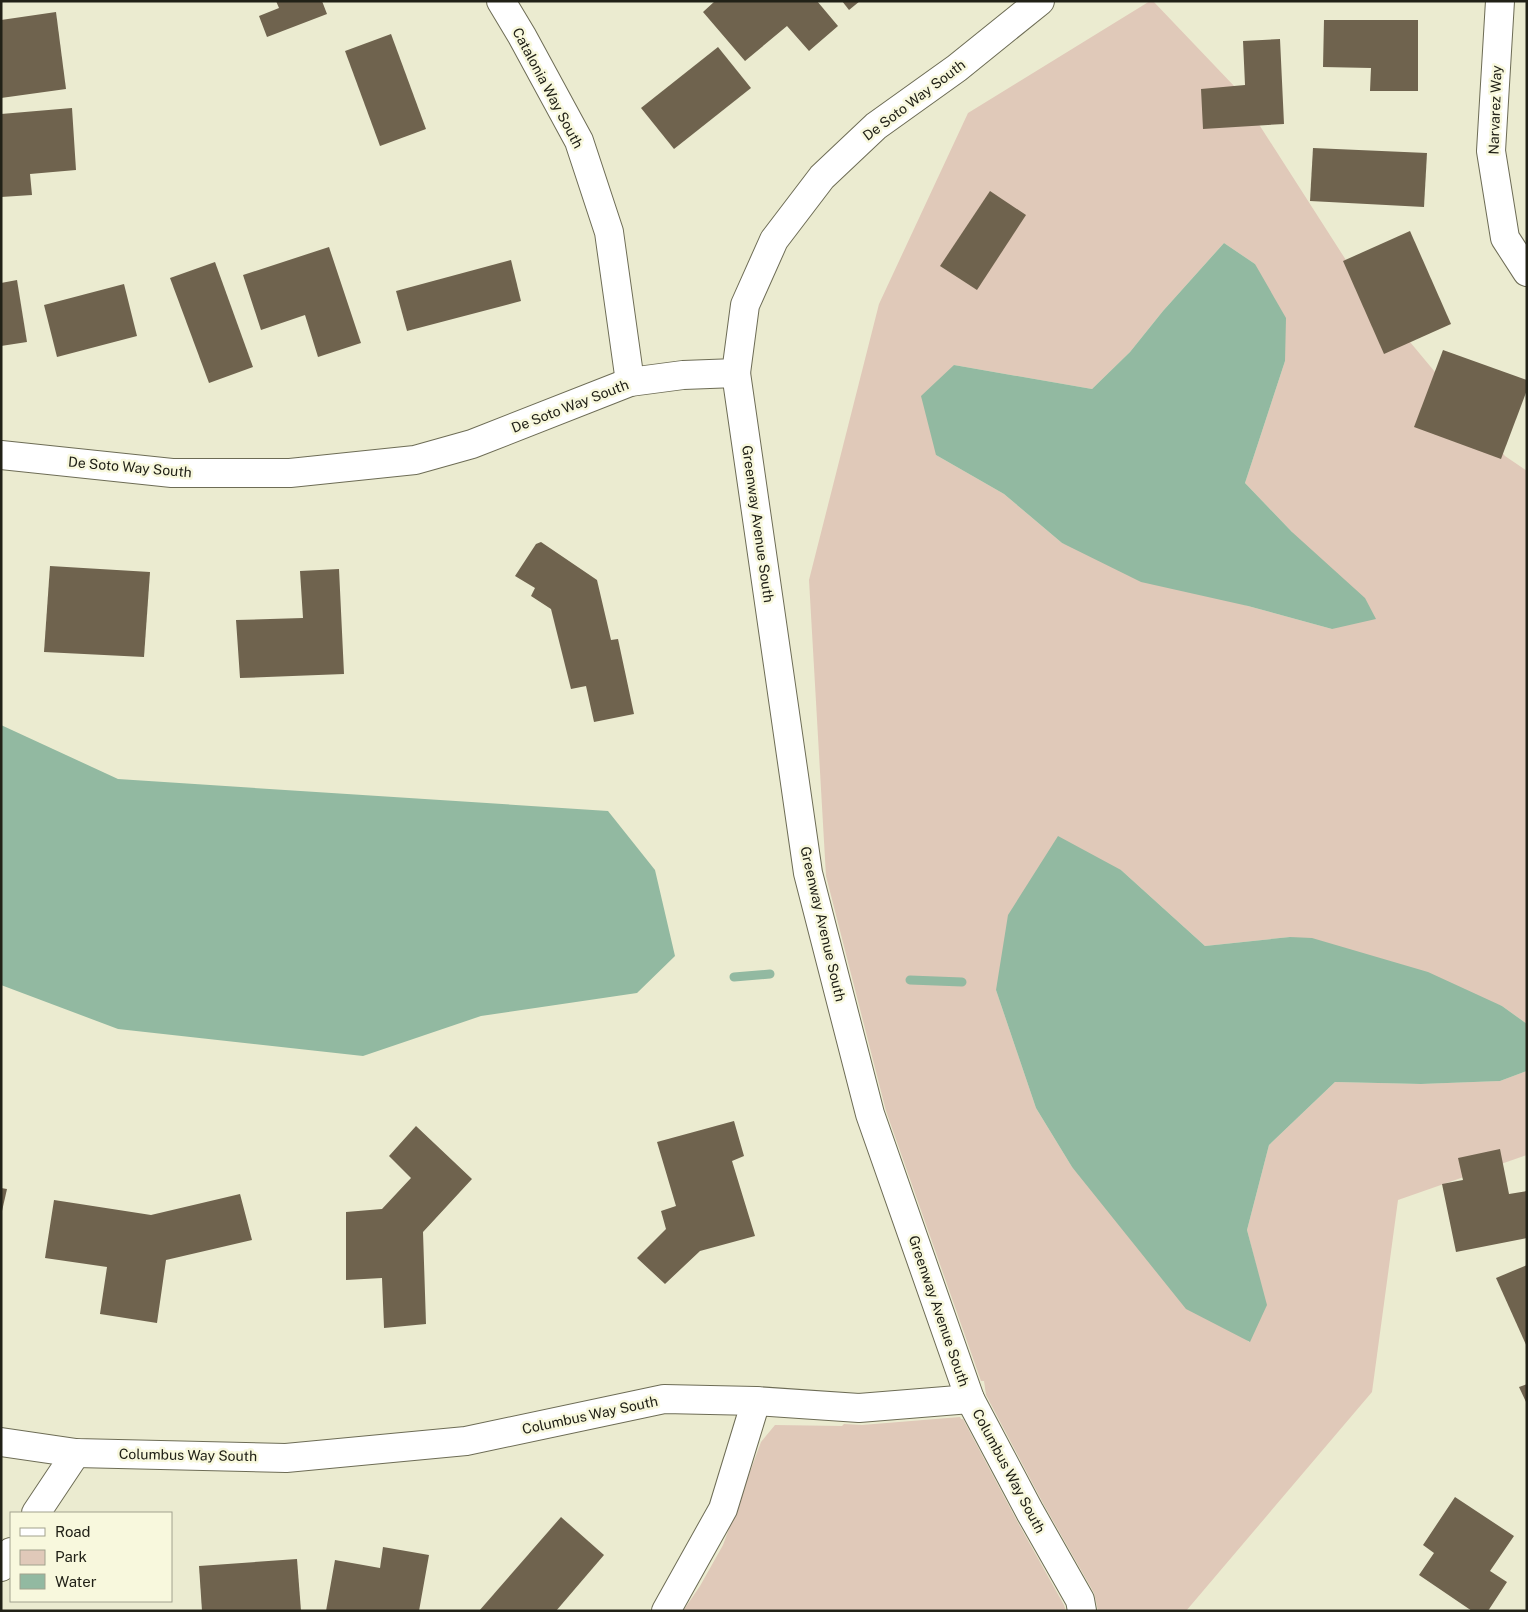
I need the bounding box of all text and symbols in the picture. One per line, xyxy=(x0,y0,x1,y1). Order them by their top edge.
street label: Catalonia Way South xyxy=(509,25,587,151)
street label: De Soto Way South xyxy=(860,56,968,144)
street label: Narvarez Way xyxy=(1485,65,1505,155)
street label: De Soto Way South xyxy=(509,376,631,436)
street label: Greenway Avenue South xyxy=(739,444,777,604)
street label: De Soto Way South xyxy=(67,454,193,480)
street label: Greenway Avenue South xyxy=(797,845,849,1003)
street label: Greenway Avenue South xyxy=(906,1233,972,1389)
street label: Columbus Way South xyxy=(521,1393,659,1437)
street label: Columbus Way South xyxy=(969,1406,1049,1536)
street label: Columbus Way South xyxy=(119,1446,257,1464)
legend xyxy=(10,1512,172,1602)
text: Road xyxy=(55,1523,91,1540)
text: Park xyxy=(55,1548,87,1565)
text: Water xyxy=(55,1573,97,1590)

